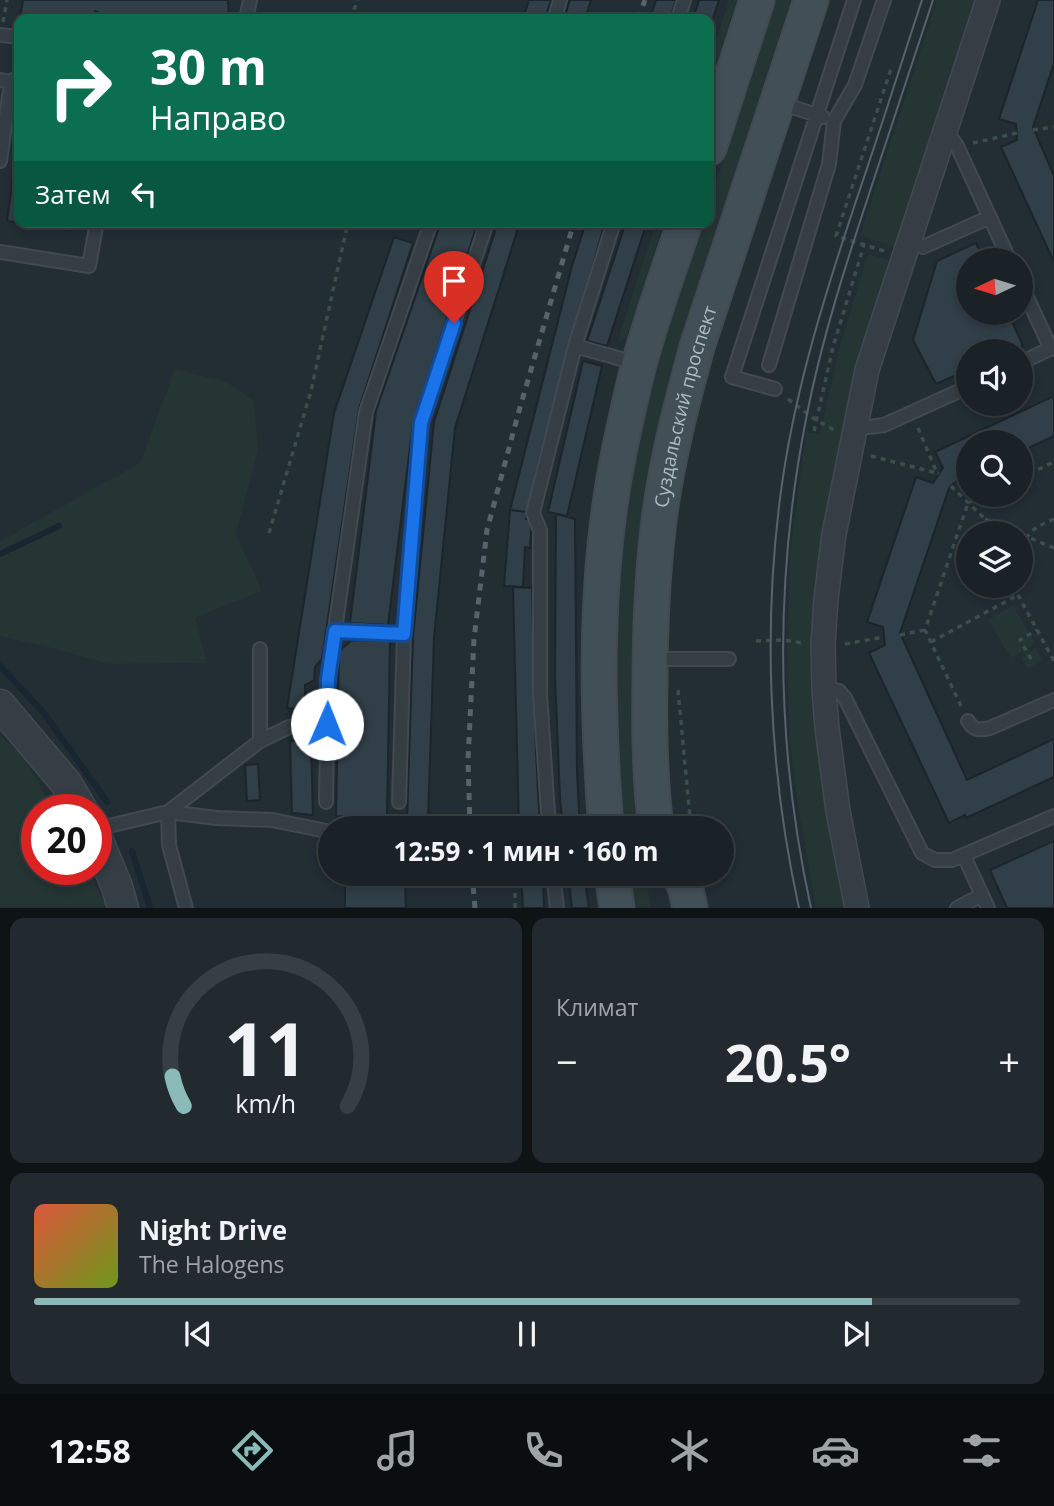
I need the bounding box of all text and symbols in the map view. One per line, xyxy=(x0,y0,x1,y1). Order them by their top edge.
text: 30 m xyxy=(150,33,267,99)
icon: right xyxy=(35,42,126,133)
text: Направо xyxy=(150,96,286,139)
icon: left xyxy=(125,175,163,213)
text: Затем xyxy=(35,176,111,212)
north arrow xyxy=(956,248,1032,326)
map controls xyxy=(956,248,1033,598)
pin xyxy=(424,251,484,323)
icon: arrive xyxy=(435,262,473,300)
street label: Суздальский проспект xyxy=(648,302,723,509)
button: sound xyxy=(956,339,1033,416)
button: search xyxy=(956,430,1033,507)
button: layers xyxy=(956,521,1033,598)
position arrow xyxy=(290,687,364,761)
speed limit sign: 20 xyxy=(21,794,112,885)
text: 12:59 · 1 мин · 160 m xyxy=(393,833,659,869)
text: Климат xyxy=(556,991,638,1023)
text: 11 xyxy=(224,999,308,1098)
text: 20.5° xyxy=(725,1026,851,1097)
text: − xyxy=(556,1035,578,1087)
text: + xyxy=(998,1035,1020,1087)
text: km/h xyxy=(236,1086,296,1120)
text: Night Drive xyxy=(139,1212,287,1248)
text: The Halogens xyxy=(139,1248,285,1280)
icon: previous xyxy=(179,1315,217,1353)
icon: pause xyxy=(508,1315,546,1353)
icon: next xyxy=(837,1315,875,1353)
icon: directions xyxy=(228,1426,277,1475)
icon: music xyxy=(373,1426,422,1475)
icon: phone xyxy=(519,1426,568,1475)
icon: climate xyxy=(665,1426,714,1475)
icon: car xyxy=(811,1426,860,1475)
icon: filters xyxy=(957,1426,1006,1475)
text: 12:58 xyxy=(48,1429,131,1472)

